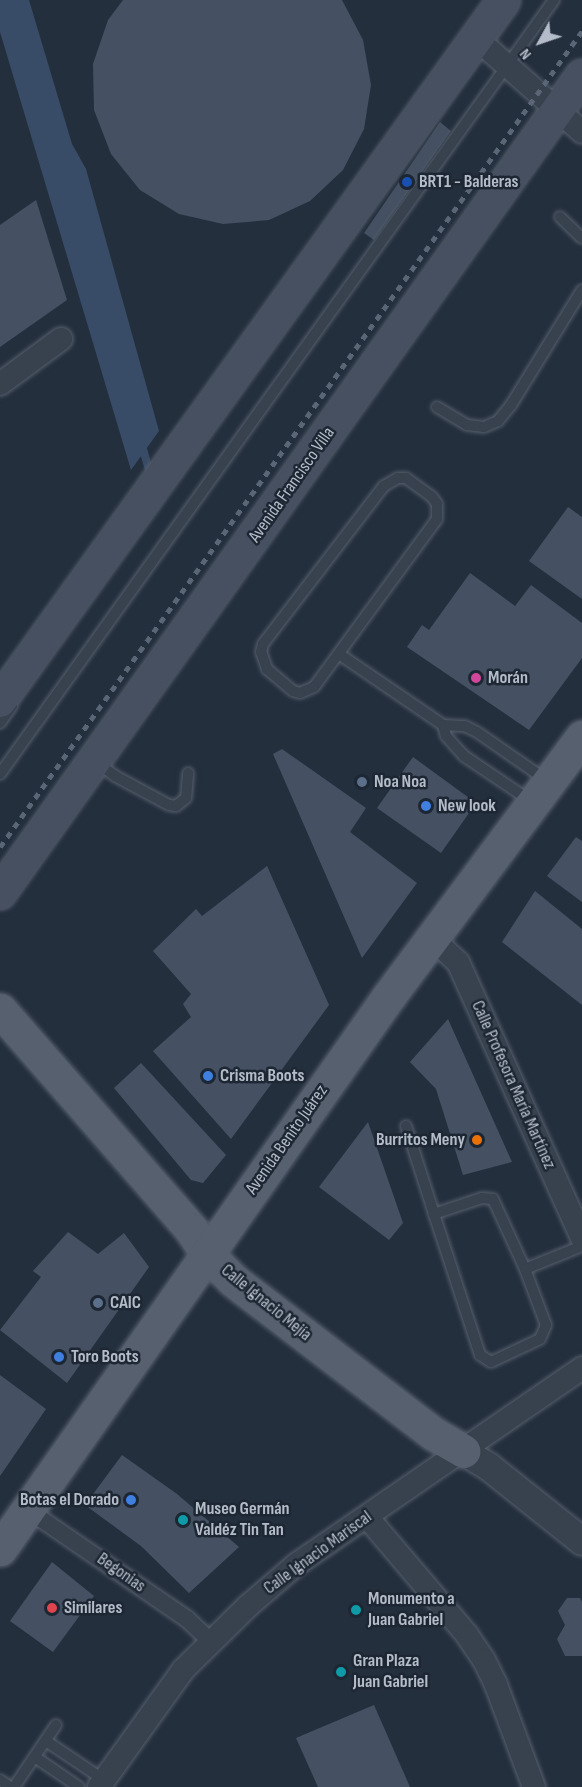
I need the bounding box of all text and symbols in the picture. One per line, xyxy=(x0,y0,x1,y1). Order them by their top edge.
north arrow xyxy=(510,12,570,72)
text: N xyxy=(516,45,536,63)
place label: BRT1 - Balderas xyxy=(419,171,518,193)
marker: BRT1 - Balderas xyxy=(400,175,414,189)
street label: Avenida Francisco Villa xyxy=(244,423,340,547)
place label: Morán xyxy=(488,667,528,689)
marker: Morán xyxy=(469,671,483,685)
place label: Noa Noa xyxy=(374,771,426,793)
marker: Noa Noa xyxy=(355,775,369,789)
place label: New look xyxy=(438,795,496,817)
marker: New look xyxy=(419,799,433,813)
street label: Calle Profesora María Martínez xyxy=(466,998,560,1172)
place label: Crisma Boots xyxy=(220,1065,305,1087)
marker: Crisma Boots xyxy=(201,1069,215,1083)
street label: Avenida Benito Juárez xyxy=(241,1081,333,1199)
place label: Burritos Meny xyxy=(376,1129,465,1151)
marker: Burritos Meny xyxy=(470,1133,484,1147)
street label: Calle Ignacio Mejía xyxy=(216,1260,316,1346)
place label: CAIC xyxy=(110,1292,141,1314)
marker: CAIC xyxy=(91,1296,105,1310)
place label: Toro Boots xyxy=(71,1346,139,1368)
marker: Toro Boots xyxy=(52,1350,66,1364)
place label: Botas el Dorado xyxy=(20,1489,119,1511)
marker: Botas el Dorado xyxy=(124,1493,138,1507)
place label: Museo Germán Valdéz Tin Tan xyxy=(195,1499,290,1541)
street label: Calle Ignacio Mariscal xyxy=(260,1507,376,1599)
marker: Museo Germán Valdéz Tin Tan xyxy=(176,1513,190,1527)
street label: Begonias xyxy=(93,1549,149,1597)
place label: Monumento a Juan Gabriel xyxy=(368,1589,455,1632)
place label: Similares xyxy=(64,1597,122,1619)
marker: Similares xyxy=(45,1601,59,1615)
marker: Monumento a Juan Gabriel xyxy=(349,1603,363,1617)
place label: Gran Plaza Juan Gabriel xyxy=(353,1651,428,1694)
marker: Gran Plaza Juan Gabriel xyxy=(334,1665,348,1679)

